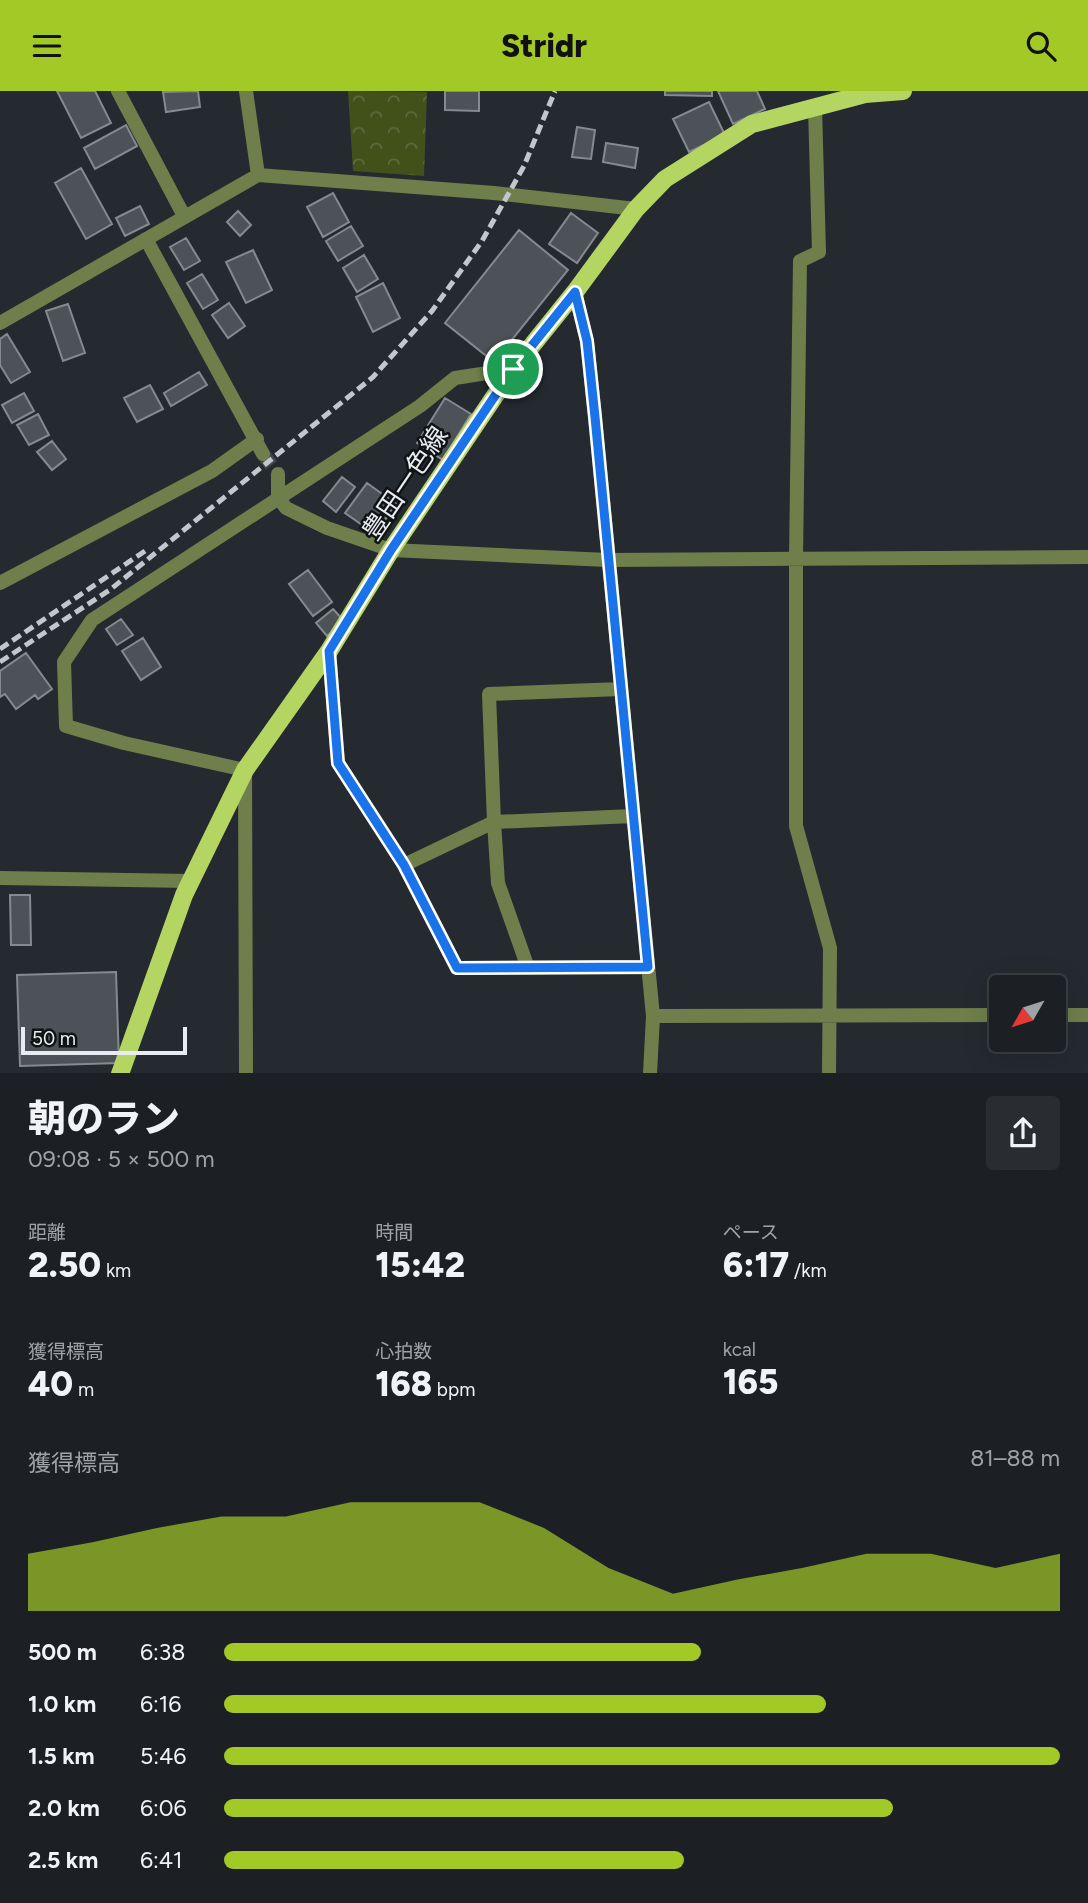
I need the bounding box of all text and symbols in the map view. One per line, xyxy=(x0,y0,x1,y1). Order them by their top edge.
icon: menu xyxy=(28,27,66,65)
text: Stridr xyxy=(501,27,587,65)
icon: search xyxy=(1022,27,1060,65)
pin xyxy=(483,339,543,399)
icon: arrive xyxy=(494,350,532,388)
street label: 豊田一色線 xyxy=(355,420,455,546)
north arrow xyxy=(989,975,1066,1052)
map controls xyxy=(989,975,1066,1052)
scale bar xyxy=(21,1024,187,1056)
text: 50 m xyxy=(32,1027,76,1050)
text: 朝のラン xyxy=(28,1096,180,1142)
button: share xyxy=(986,1096,1060,1170)
text: 09:08 · 5 × 500 m xyxy=(28,1145,215,1173)
text: 距離 xyxy=(28,1221,66,1244)
text: 時間 xyxy=(375,1221,413,1244)
text: ペース xyxy=(723,1221,779,1244)
text: 2.50 xyxy=(28,1244,101,1286)
text: 15:42 xyxy=(375,1244,465,1286)
text: 6:17 xyxy=(723,1244,789,1286)
text: km xyxy=(101,1259,131,1282)
text: /km xyxy=(789,1259,827,1282)
text: kcal xyxy=(723,1338,756,1361)
text: 獲得標高 xyxy=(28,1340,104,1363)
text: 心拍数 xyxy=(375,1340,432,1363)
text: 165 xyxy=(723,1361,779,1403)
text: 40 xyxy=(28,1363,73,1405)
text: 168 xyxy=(375,1363,432,1405)
text: m xyxy=(73,1378,94,1401)
text: bpm xyxy=(432,1378,475,1401)
text: 81–88 m xyxy=(970,1444,1060,1472)
text: 獲得標高 xyxy=(28,1449,120,1477)
text: 500 m xyxy=(28,1638,97,1666)
text: 6:38 xyxy=(140,1638,185,1666)
text: 1.0 km xyxy=(28,1690,96,1718)
text: 6:16 xyxy=(140,1690,181,1718)
text: 1.5 km xyxy=(28,1742,95,1770)
text: 5:46 xyxy=(140,1742,186,1770)
text: 2.0 km xyxy=(28,1794,100,1822)
text: 6:06 xyxy=(140,1794,187,1822)
text: 2.5 km xyxy=(28,1846,98,1874)
text: 6:41 xyxy=(140,1846,183,1874)

